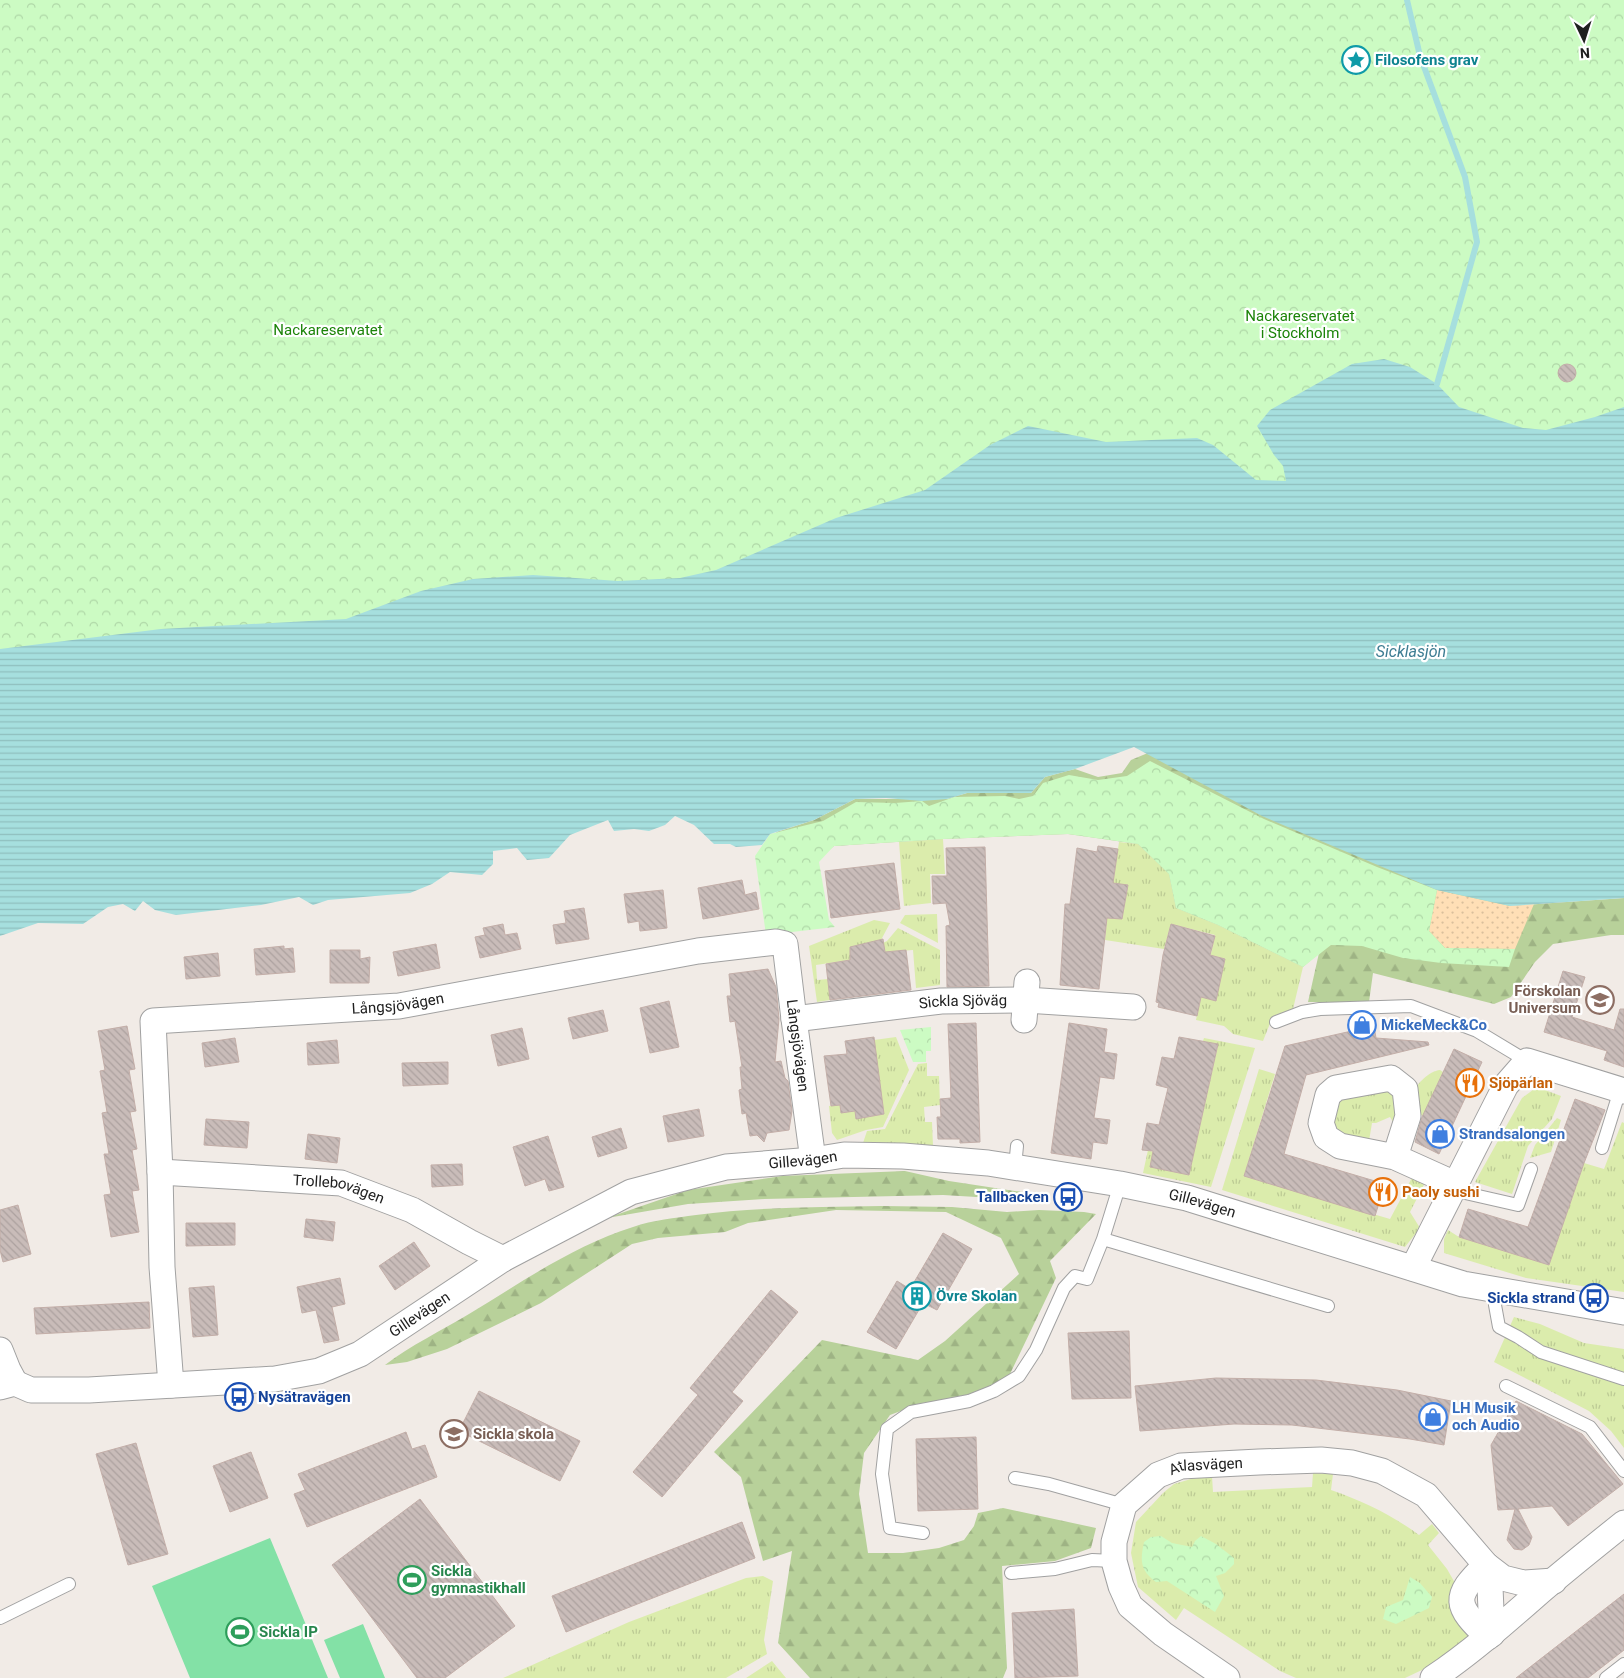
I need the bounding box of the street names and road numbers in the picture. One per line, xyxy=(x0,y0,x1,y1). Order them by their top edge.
street label: Långsjövägen xyxy=(351,989,445,1018)
street label: Sickla Sjöväg xyxy=(918,991,1007,1013)
street label: Långsjövägen xyxy=(783,998,813,1093)
street label: Gillevägen xyxy=(768,1147,839,1173)
street label: Trollebovägen xyxy=(292,1171,387,1208)
street label: Gillevägen xyxy=(1167,1185,1238,1222)
street label: Gillevägen xyxy=(386,1288,453,1341)
street label: Atlasvägen xyxy=(1166,1454,1243,1479)

